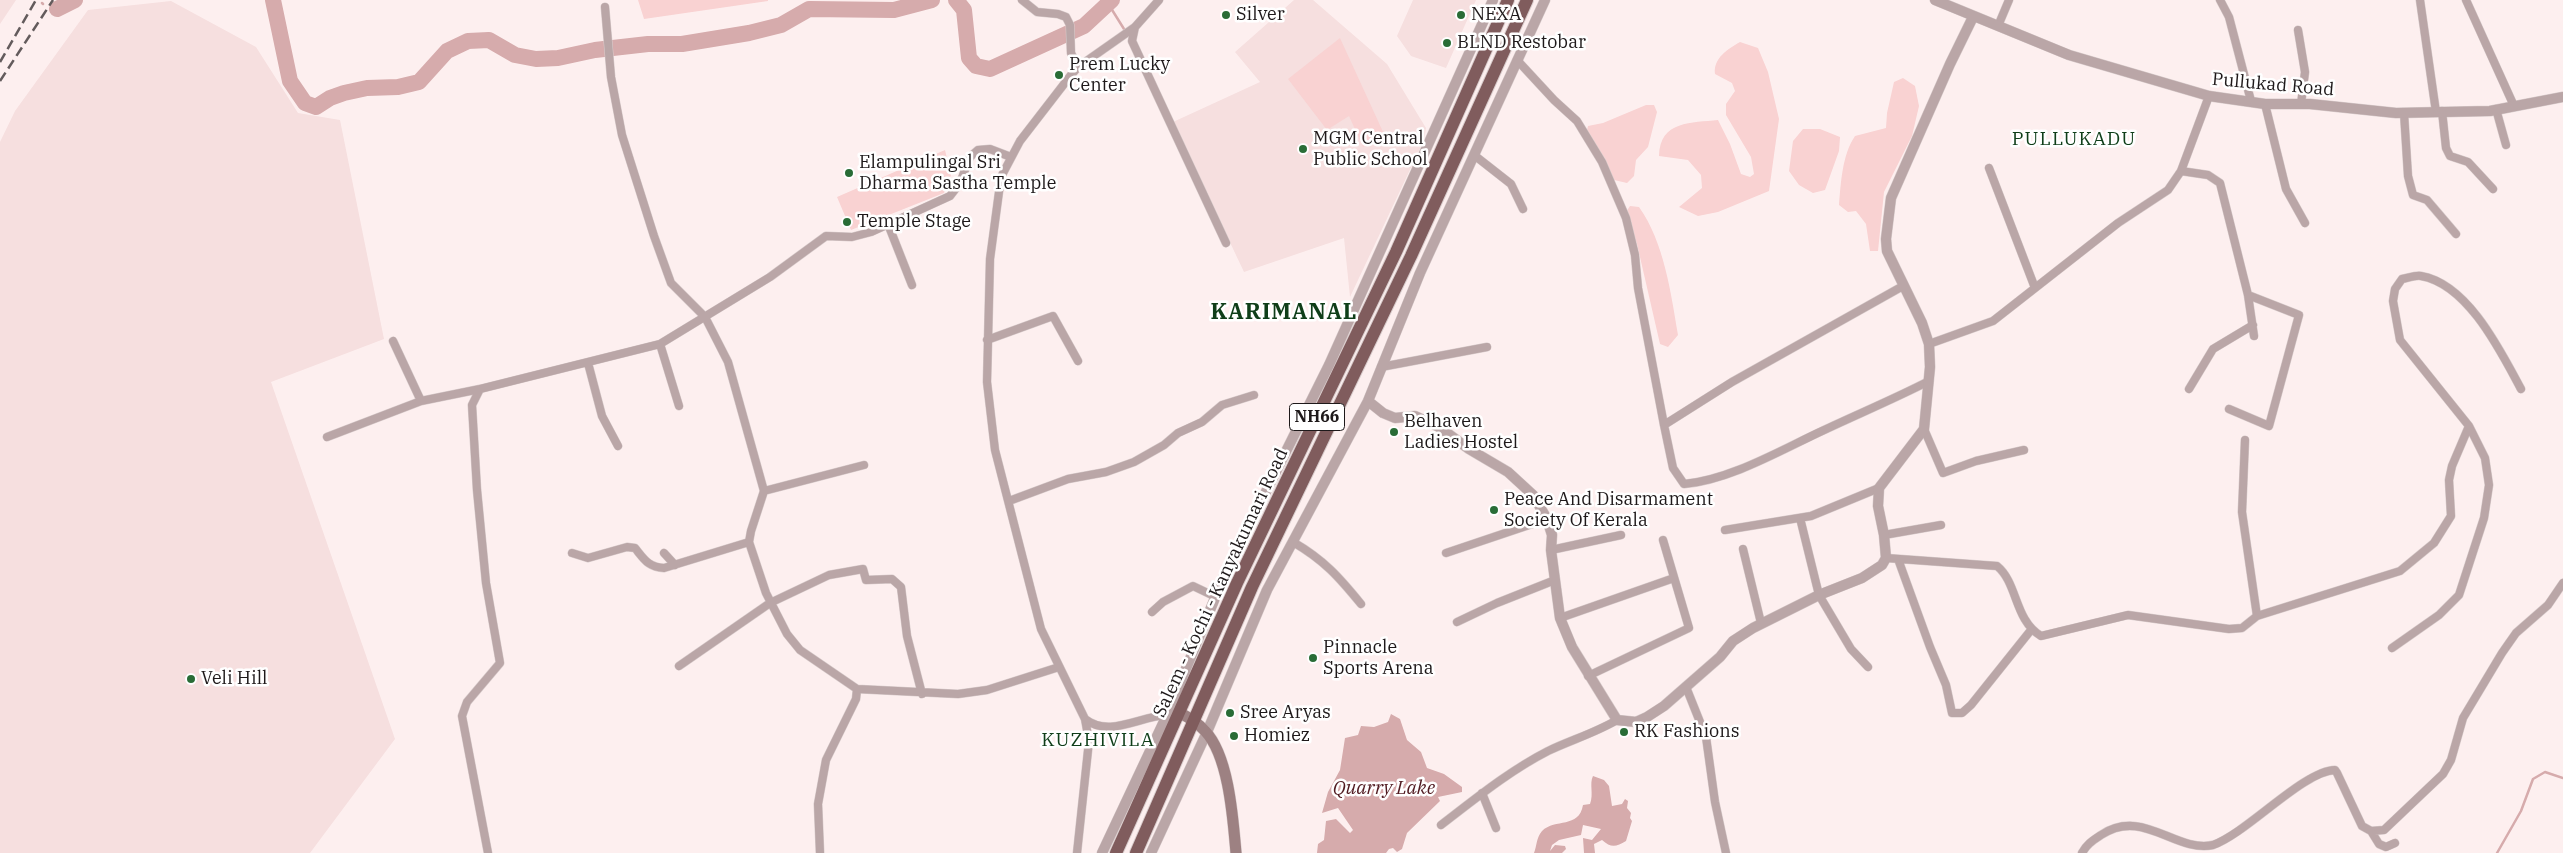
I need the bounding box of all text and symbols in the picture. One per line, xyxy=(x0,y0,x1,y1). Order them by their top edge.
place label: Silver xyxy=(1236,4,1285,26)
place label: NEXA xyxy=(1471,4,1521,26)
marker: Silver xyxy=(1220,9,1232,21)
marker: NEXA xyxy=(1455,9,1467,21)
place label: BLND Restobar xyxy=(1457,32,1586,54)
marker: BLND Restobar xyxy=(1441,37,1453,49)
place label: Prem Lucky Center xyxy=(1069,54,1170,96)
marker: Prem Lucky Center xyxy=(1053,69,1065,81)
street label: Pullukad Road xyxy=(2211,69,2335,101)
place label: MGM Central Public School xyxy=(1313,128,1428,170)
district label: PULLUKADU xyxy=(2011,129,2137,151)
marker: MGM Central Public School xyxy=(1297,143,1309,155)
place label: Elampulingal Sri Dharma Sastha Temple xyxy=(859,152,1056,194)
marker: Elampulingal Sri Dharma Sastha Temple xyxy=(843,167,855,179)
place label: Temple Stage xyxy=(857,211,971,233)
marker: Temple Stage xyxy=(841,216,853,228)
district label: KARIMANAL xyxy=(1209,300,1359,326)
road number: NH66 xyxy=(1290,404,1344,431)
place label: Belhaven Ladies Hostel xyxy=(1404,411,1518,454)
marker: Belhaven Ladies Hostel xyxy=(1388,426,1400,438)
street label: Salem - Kochi - Kanyakumari Road xyxy=(1149,445,1293,721)
place label: Peace And Disarmament Society Of Kerala xyxy=(1504,489,1713,532)
marker: Peace And Disarmament Society Of Kerala xyxy=(1488,504,1500,516)
place label: Pinnacle Sports Arena xyxy=(1323,637,1434,680)
marker: Pinnacle Sports Arena xyxy=(1307,652,1319,664)
place label: Veli Hill xyxy=(201,668,267,690)
marker: Veli Hill xyxy=(185,673,197,685)
place label: Sree Aryas xyxy=(1240,702,1331,724)
marker: Sree Aryas xyxy=(1224,707,1236,719)
place label: RK Fashions xyxy=(1634,721,1739,743)
place label: Homiez xyxy=(1244,725,1310,747)
marker: RK Fashions xyxy=(1618,726,1630,738)
district label: KUZHIVILA xyxy=(1040,730,1156,752)
marker: Homiez xyxy=(1228,730,1240,742)
water label: Quarry Lake xyxy=(1333,778,1435,800)

